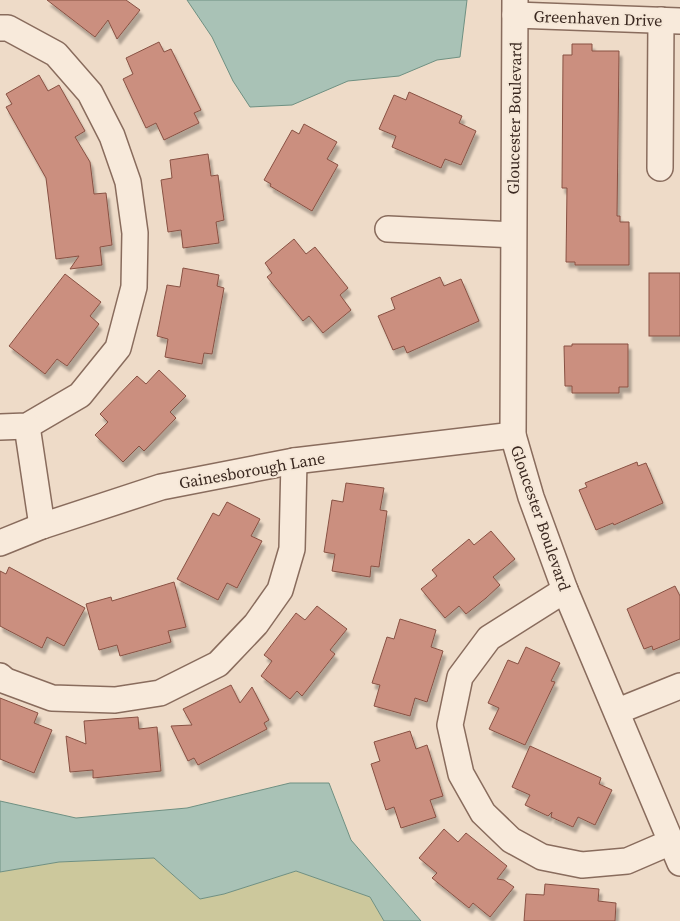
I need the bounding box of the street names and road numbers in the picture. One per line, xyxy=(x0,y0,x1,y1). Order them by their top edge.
street label: Greenhaven Drive xyxy=(533,5,663,31)
street label: Gloucester Boulevard xyxy=(502,42,526,194)
street label: Gloucester Boulevard xyxy=(506,442,576,594)
street label: Gainesborough Lane xyxy=(177,446,327,494)

